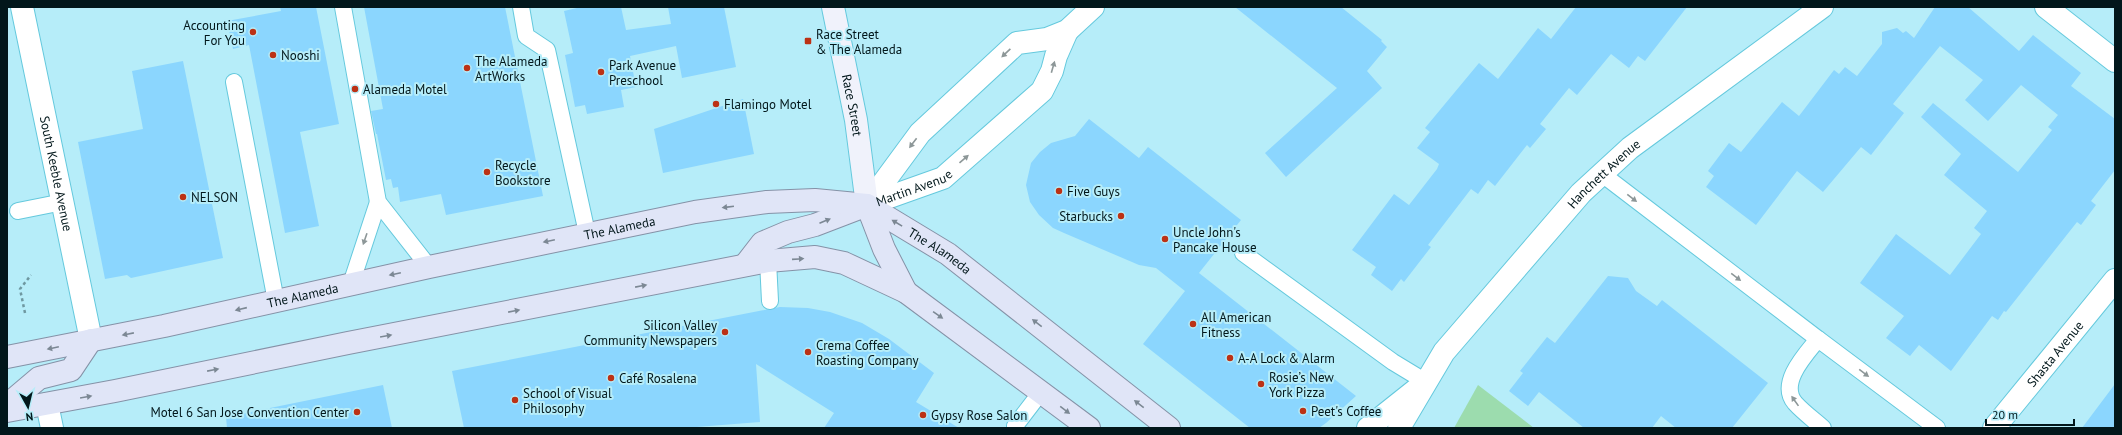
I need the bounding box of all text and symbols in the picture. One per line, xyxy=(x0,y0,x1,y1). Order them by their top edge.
place label: Accounting For You xyxy=(183,17,245,49)
place label: Race Street & The Alameda xyxy=(816,26,902,58)
marker: Accounting For You xyxy=(248,27,258,37)
marker: Race Street & The Alameda xyxy=(803,36,813,46)
place label: Nooshi xyxy=(281,47,320,64)
one-way arrow xyxy=(1001,48,1011,58)
marker: Nooshi xyxy=(268,50,278,60)
place label: The Alameda ArtWorks xyxy=(475,53,547,85)
place label: Park Avenue Preschool xyxy=(609,57,676,89)
one-way arrow xyxy=(1050,61,1056,73)
marker: The Alameda ArtWorks xyxy=(462,63,472,73)
marker: Park Avenue Preschool xyxy=(596,67,606,77)
street label: Race Street xyxy=(838,72,867,138)
place label: Alameda Motel xyxy=(363,81,447,98)
marker: Alameda Motel xyxy=(350,84,360,94)
place label: Flamingo Motel xyxy=(724,96,812,113)
marker: Flamingo Motel xyxy=(711,99,721,109)
street label: South Keeble Avenue xyxy=(36,114,77,233)
street label: Hanchett Avenue xyxy=(1563,135,1644,212)
one-way arrow xyxy=(909,138,917,148)
one-way arrow xyxy=(960,155,969,164)
place label: Recycle Bookstore xyxy=(495,157,550,189)
street label: Martin Avenue xyxy=(873,165,956,210)
marker: Recycle Bookstore xyxy=(482,167,492,177)
place label: Five Guys xyxy=(1067,183,1120,200)
marker: Five Guys xyxy=(1054,186,1064,196)
place label: NELSON xyxy=(191,189,238,206)
marker: NELSON xyxy=(178,192,188,202)
one-way arrow xyxy=(1627,194,1638,203)
one-way arrow xyxy=(722,204,734,210)
place label: Starbucks xyxy=(1059,208,1113,225)
marker: Starbucks xyxy=(1116,211,1126,221)
street label: The Alameda xyxy=(582,212,657,243)
one-way arrow xyxy=(820,218,831,224)
one-way arrow xyxy=(892,219,902,227)
street label: The Alameda xyxy=(905,223,975,278)
place label: Uncle John's Pancake House xyxy=(1173,224,1257,256)
one-way arrow xyxy=(362,233,368,245)
marker: Uncle John's Pancake House xyxy=(1160,234,1170,244)
one-way arrow xyxy=(543,239,555,245)
one-way arrow xyxy=(792,255,804,262)
one-way arrow xyxy=(389,272,401,278)
one-way arrow xyxy=(1731,273,1741,281)
street label: The Alameda xyxy=(265,279,340,311)
one-way arrow xyxy=(635,282,648,288)
one-way arrow xyxy=(234,306,247,312)
one-way arrow xyxy=(508,307,520,313)
place label: All American Fitness xyxy=(1201,309,1271,341)
one-way arrow xyxy=(932,311,943,319)
place label: Silicon Valley Community Newspapers xyxy=(584,317,717,349)
street label: Shasta Avenue xyxy=(2023,317,2087,390)
one-way arrow xyxy=(1031,319,1042,328)
marker: All American Fitness xyxy=(1188,319,1198,329)
marker: Silicon Valley Community Newspapers xyxy=(720,327,730,337)
one-way arrow xyxy=(121,331,134,337)
one-way arrow xyxy=(380,332,392,338)
place label: Crema Coffee Roasting Company xyxy=(816,337,919,369)
one-way arrow xyxy=(46,345,59,351)
marker: Crema Coffee Roasting Company xyxy=(803,347,813,357)
place label: A-A Lock & Alarm xyxy=(1238,350,1335,367)
marker: A-A Lock & Alarm xyxy=(1225,353,1235,363)
one-way arrow xyxy=(207,366,219,372)
place label: Rosie’s New York Pizza xyxy=(1269,369,1334,401)
one-way arrow xyxy=(1858,369,1869,377)
place label: Café Rosalena xyxy=(619,370,697,387)
marker: Café Rosalena xyxy=(606,373,616,383)
marker: Rosie’s New York Pizza xyxy=(1256,379,1266,389)
place label: School of Visual Philosophy xyxy=(523,385,612,417)
north arrow xyxy=(8,387,48,427)
one-way arrow xyxy=(79,393,92,399)
marker: School of Visual Philosophy xyxy=(510,395,520,405)
one-way arrow xyxy=(1791,396,1799,407)
one-way arrow xyxy=(1133,400,1144,408)
scale bar xyxy=(1986,401,2074,427)
place label: Peet's Coffee xyxy=(1311,403,1381,420)
place label: Motel 6 San Jose Convention Center xyxy=(151,404,350,421)
one-way arrow xyxy=(1060,406,1071,414)
marker: Peet's Coffee xyxy=(1298,406,1308,416)
marker: Motel 6 San Jose Convention Center xyxy=(352,407,362,417)
place label: Gypsy Rose Salon xyxy=(931,407,1027,424)
text: 20 m xyxy=(1992,407,2018,422)
text: N xyxy=(25,409,34,424)
marker: Gypsy Rose Salon xyxy=(918,410,928,420)

